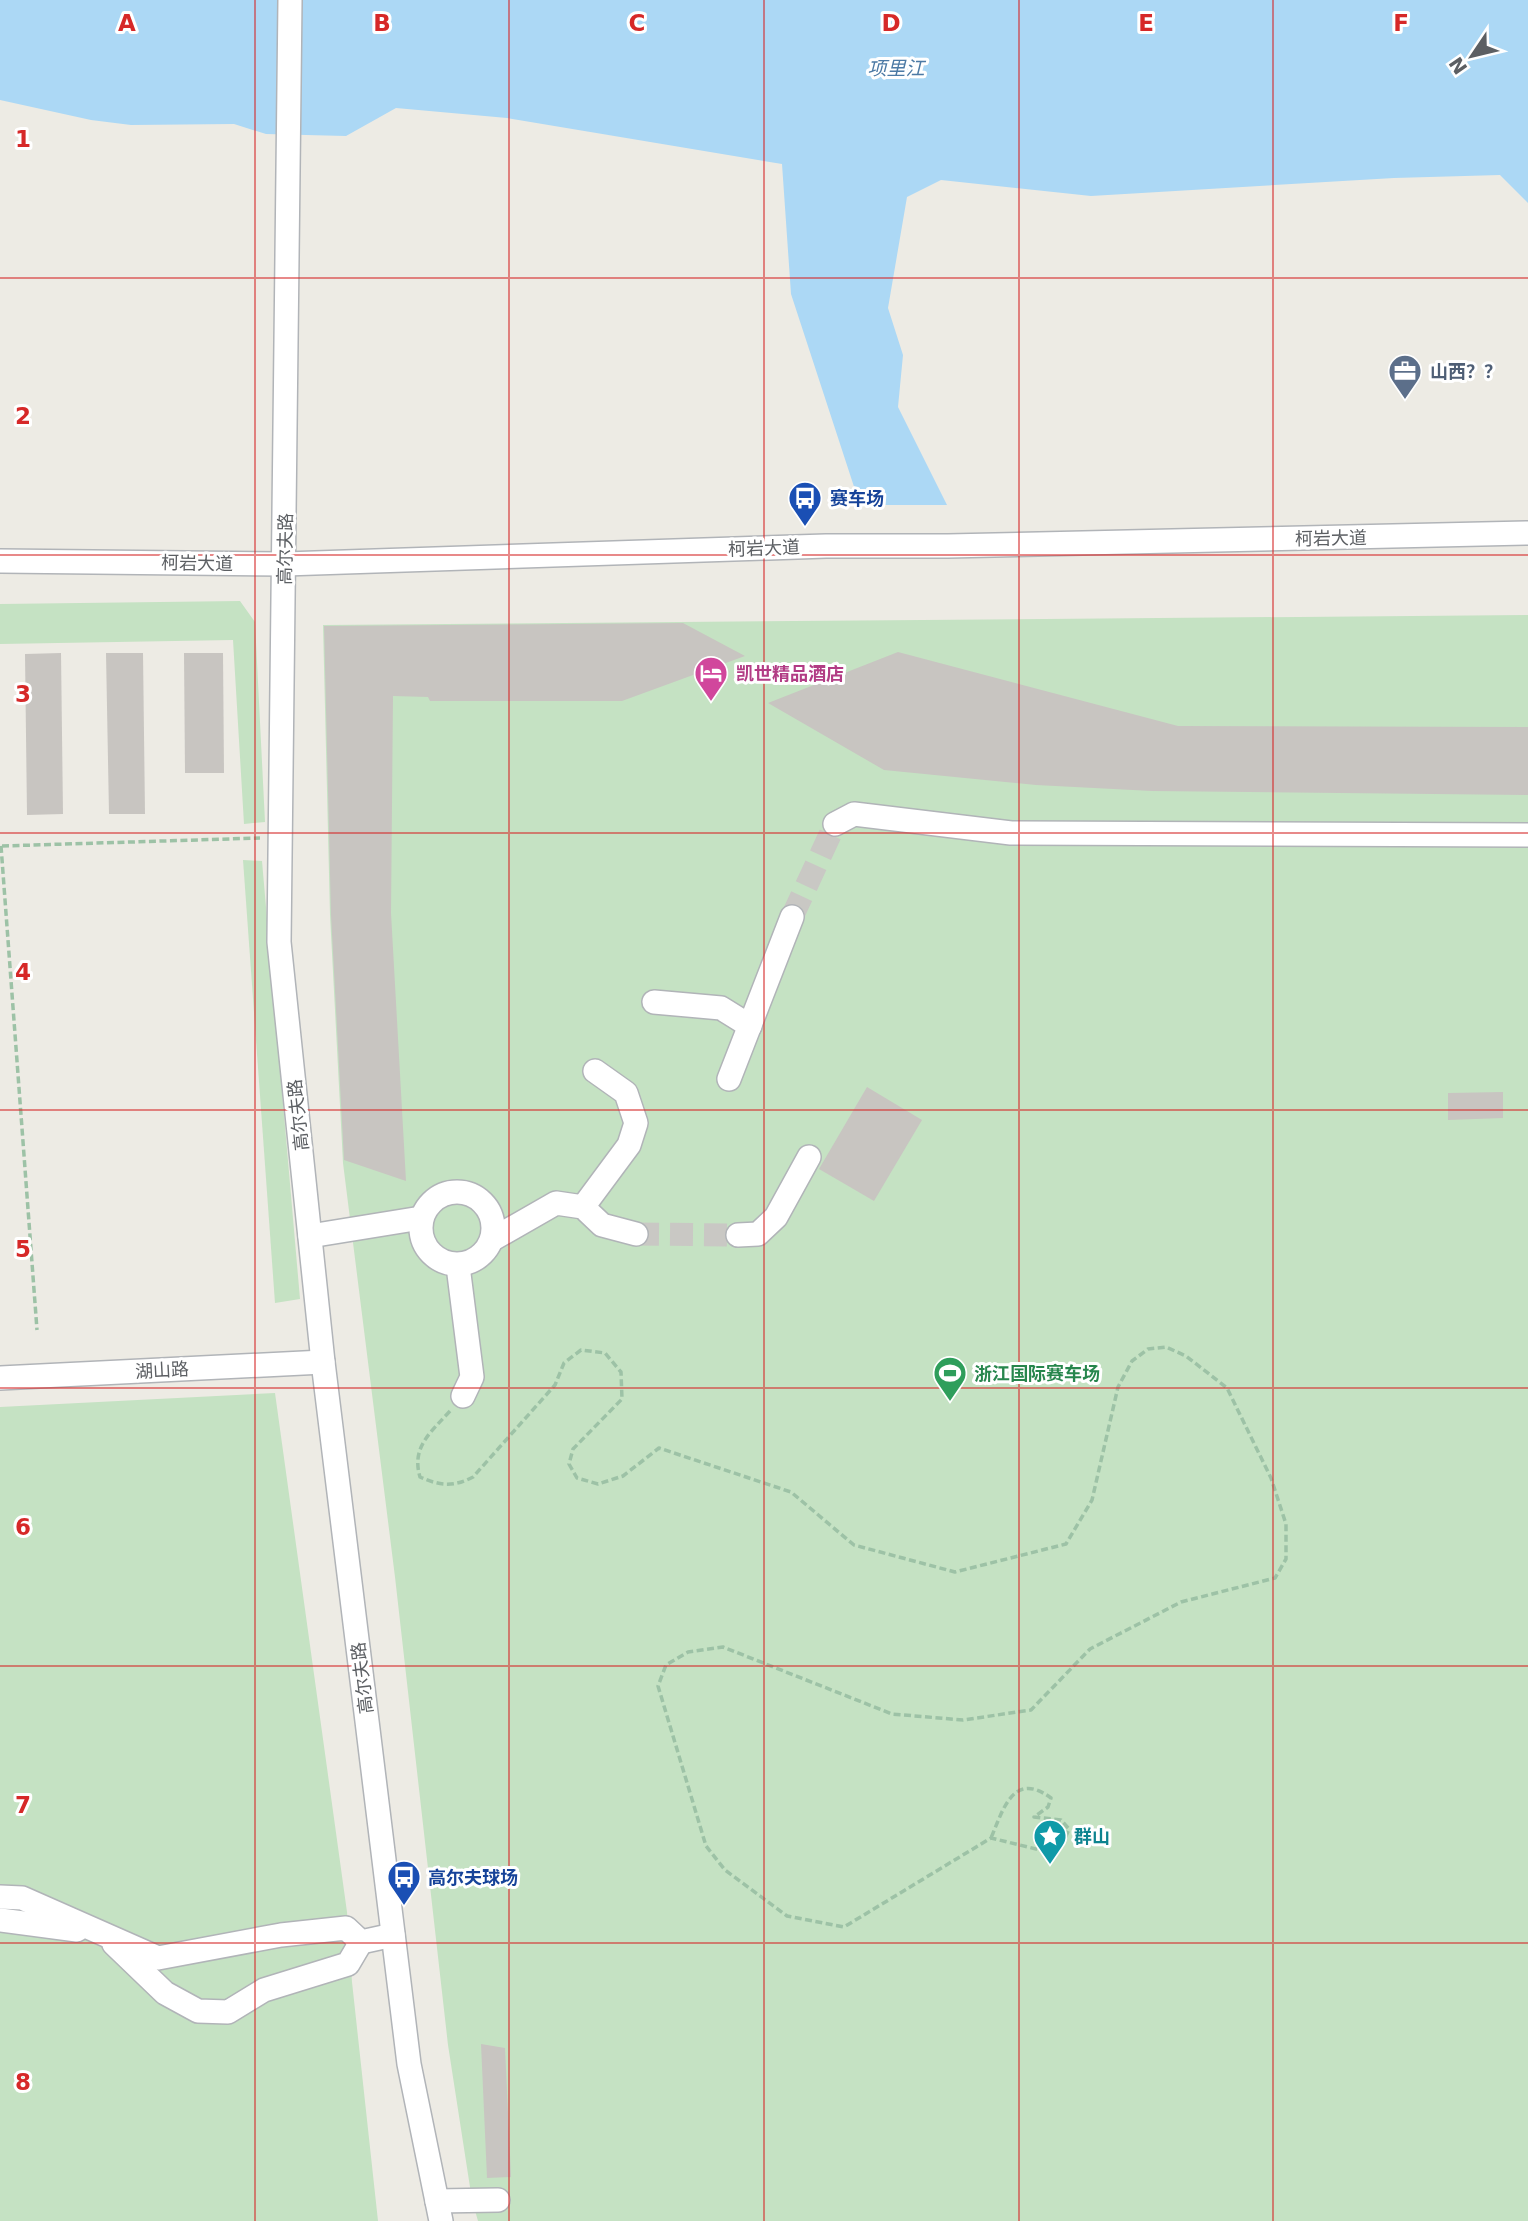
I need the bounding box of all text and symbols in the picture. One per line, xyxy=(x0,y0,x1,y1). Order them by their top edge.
text: A xyxy=(118,10,136,36)
text: B xyxy=(373,10,391,36)
text: C xyxy=(629,10,645,36)
text: D xyxy=(881,10,901,36)
text: E xyxy=(1138,10,1154,36)
text: F xyxy=(1393,10,1409,36)
north arrow xyxy=(1437,21,1507,91)
text: N xyxy=(1445,53,1472,79)
water label: 项里江 xyxy=(867,57,926,79)
text: 1 xyxy=(15,126,31,152)
office icon: 山西？？ xyxy=(1386,352,1424,401)
place label: 山西？？ xyxy=(1430,361,1502,382)
text: 2 xyxy=(15,403,31,429)
bus stop icon: 赛车场 xyxy=(786,479,824,528)
place label: 赛车场 xyxy=(830,488,884,509)
street label: 高尔夫路 xyxy=(274,513,296,585)
street label: 柯岩大道 xyxy=(1295,527,1367,549)
street label: 柯岩大道 xyxy=(728,536,800,560)
street label: 柯岩大道 xyxy=(161,552,233,574)
hotel icon: 凯世精品酒店 xyxy=(692,654,730,703)
place label: 凯世精品酒店 xyxy=(736,663,844,684)
text: 3 xyxy=(15,681,31,707)
text: 4 xyxy=(15,959,31,985)
street label: 高尔夫路 xyxy=(284,1078,312,1152)
text: 5 xyxy=(15,1236,31,1262)
sports icon: 浙江国际赛车场 xyxy=(931,1354,969,1403)
street label: 湖山路 xyxy=(134,1358,190,1382)
place label: 浙江国际赛车场 xyxy=(974,1363,1100,1384)
text: 6 xyxy=(15,1514,31,1540)
street label: 高尔夫路 xyxy=(347,1641,377,1715)
text: 7 xyxy=(15,1792,31,1818)
place icon: 群山 xyxy=(1031,1817,1069,1866)
place label: 群山 xyxy=(1074,1826,1110,1847)
bus stop icon: 高尔夫球场 xyxy=(385,1858,423,1907)
place label: 高尔夫球场 xyxy=(428,1867,518,1888)
text: 8 xyxy=(15,2069,31,2095)

